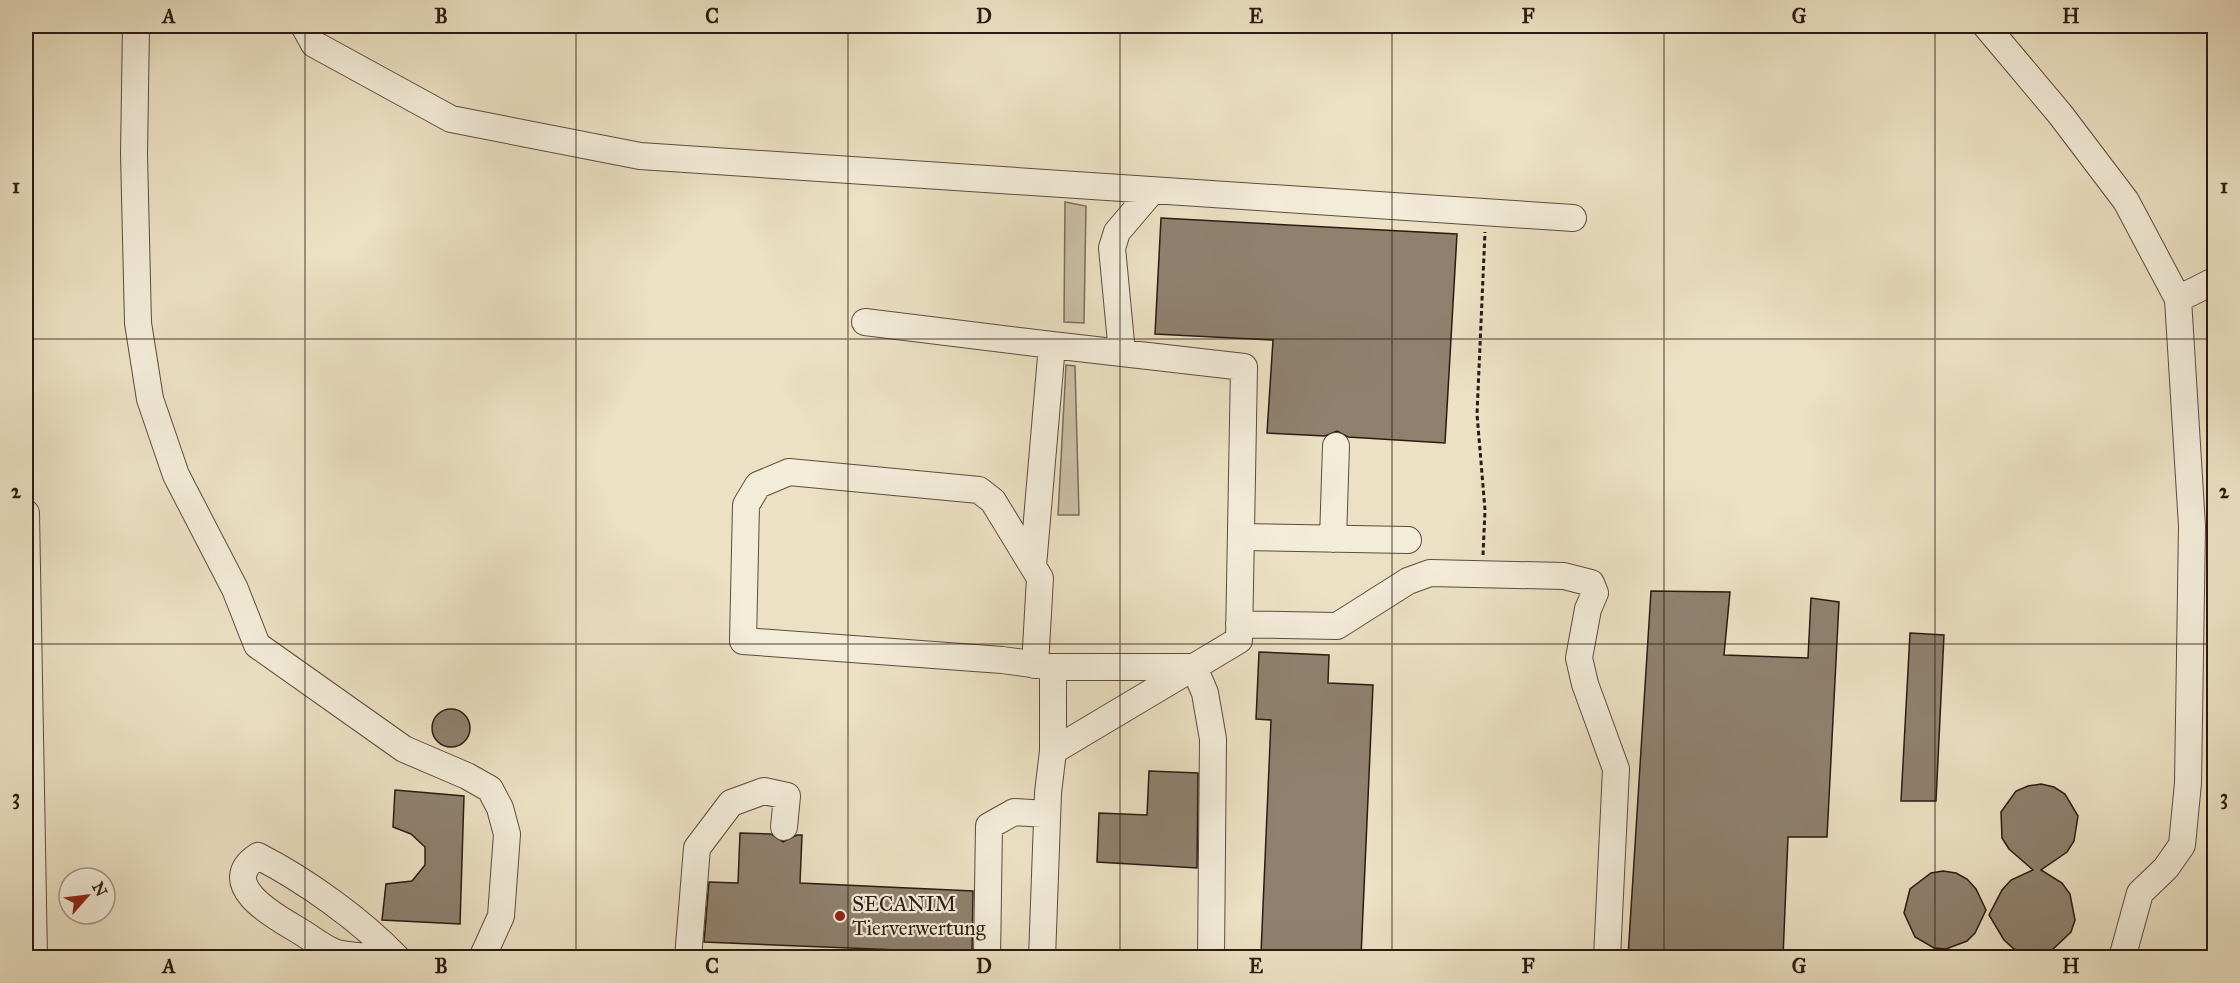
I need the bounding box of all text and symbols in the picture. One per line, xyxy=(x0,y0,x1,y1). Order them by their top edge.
text: A xyxy=(160,4,176,28)
text: B xyxy=(434,4,448,28)
text: C xyxy=(705,4,719,28)
text: D xyxy=(976,4,992,28)
text: E xyxy=(1249,4,1264,28)
text: F xyxy=(1521,4,1535,28)
text: G xyxy=(1792,4,1807,28)
text: H xyxy=(2062,4,2080,28)
text: 1 xyxy=(12,174,20,198)
text: 1 xyxy=(2220,174,2228,198)
text: 2 xyxy=(11,479,22,503)
text: 2 xyxy=(2219,479,2230,503)
text: 3 xyxy=(12,785,20,810)
text: 3 xyxy=(2220,785,2228,810)
north arrow xyxy=(57,866,117,926)
text: N xyxy=(88,879,112,900)
place label: SECANIM Tierverwertung xyxy=(852,891,986,941)
marker: SECANIM Tierverwertung xyxy=(833,909,847,923)
text: A xyxy=(160,954,176,978)
text: B xyxy=(434,954,448,978)
text: C xyxy=(705,954,719,978)
text: D xyxy=(976,954,992,978)
text: E xyxy=(1249,954,1264,978)
text: F xyxy=(1521,954,1535,978)
text: G xyxy=(1792,954,1807,978)
text: H xyxy=(2062,954,2080,978)

